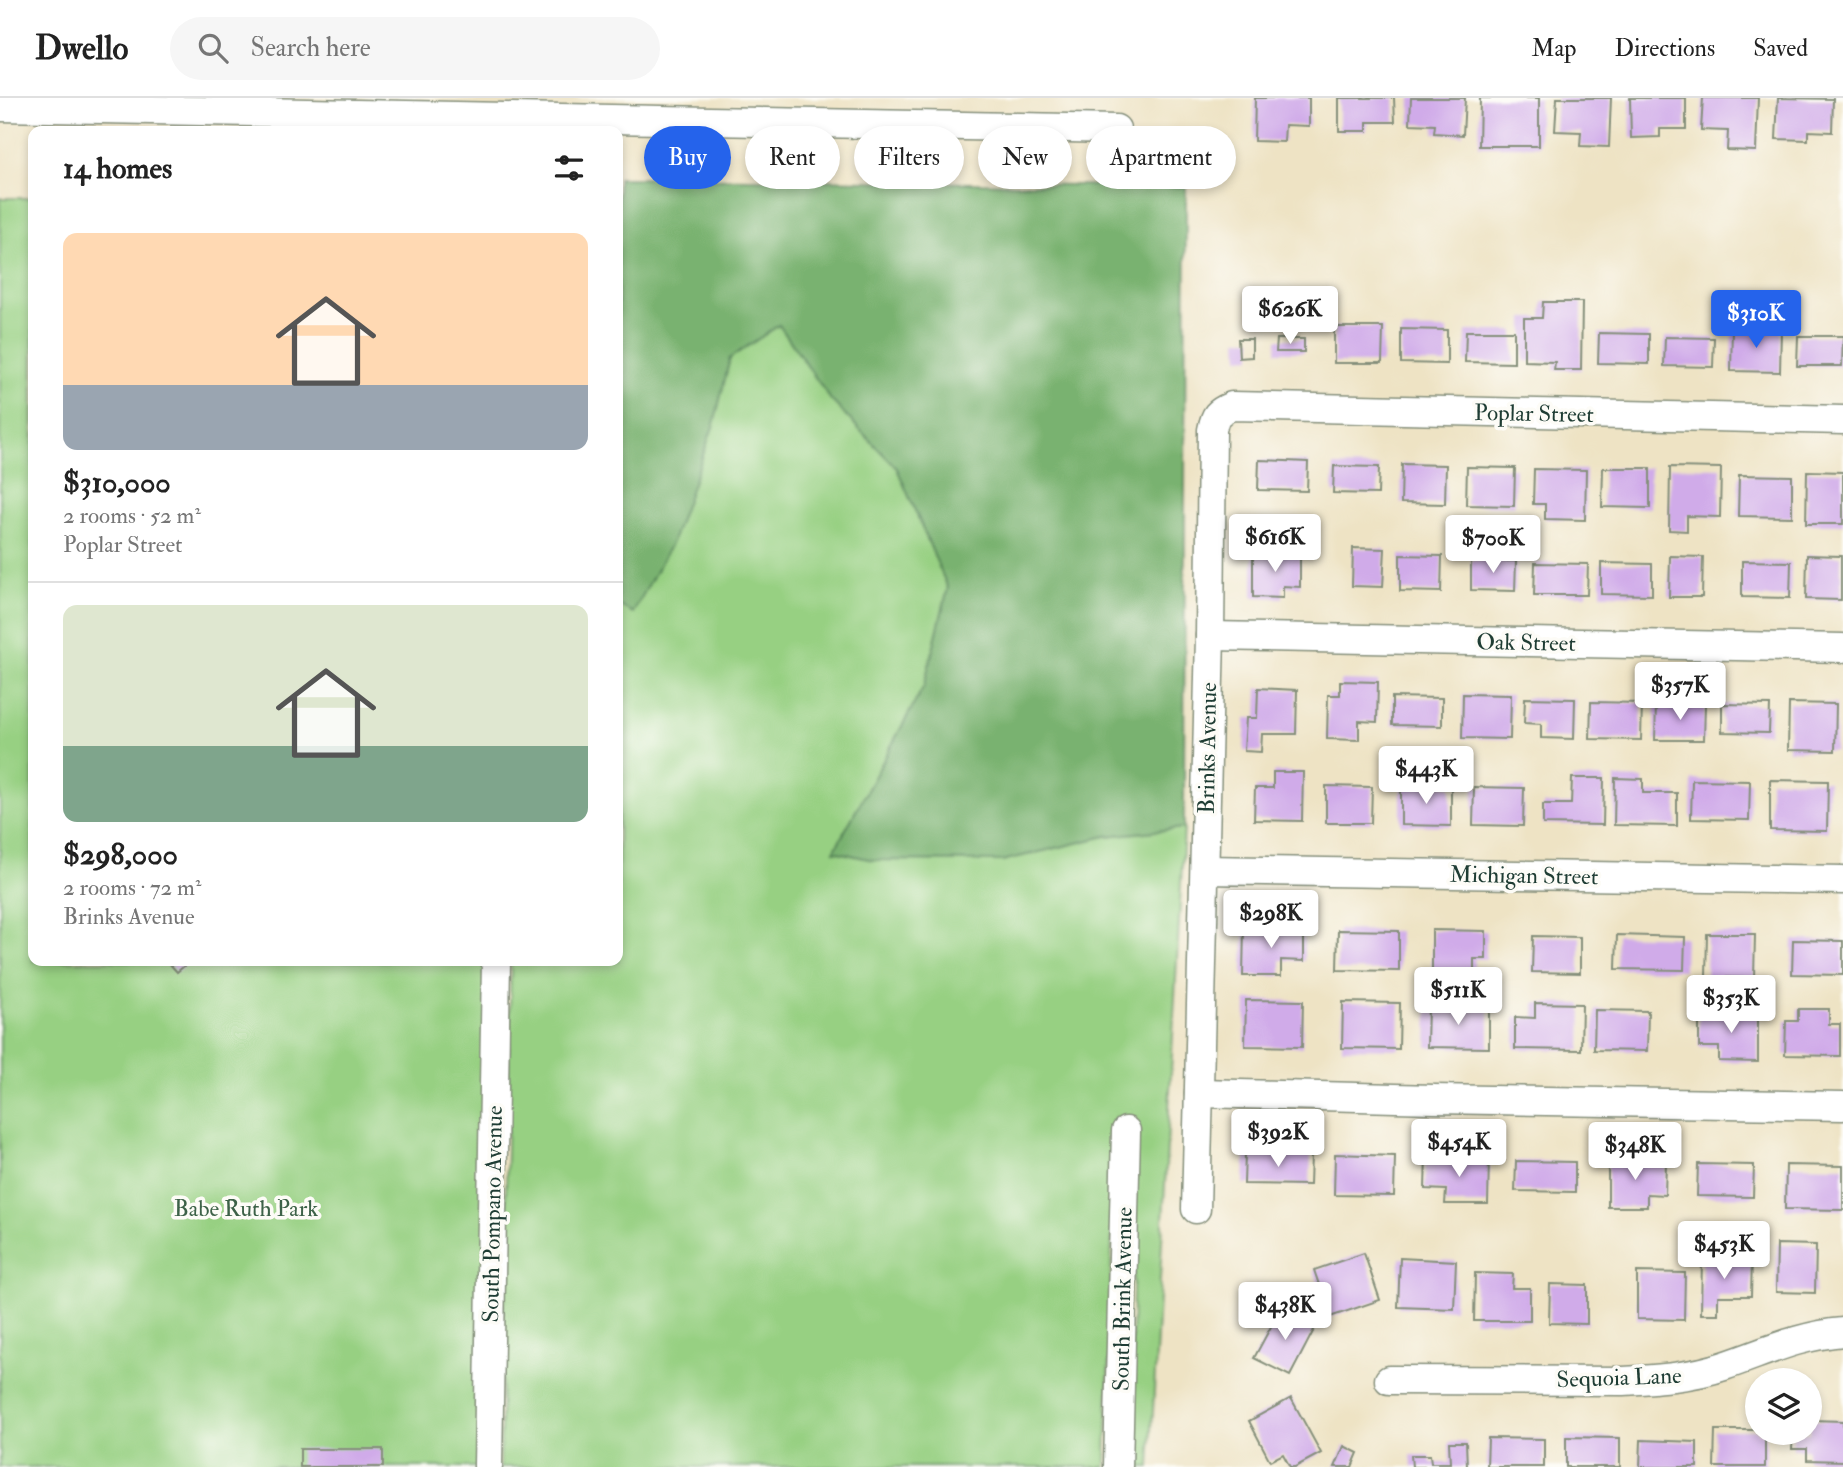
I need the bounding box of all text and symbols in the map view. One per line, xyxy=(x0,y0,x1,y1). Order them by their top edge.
search box xyxy=(170,17,660,80)
text: Dwello xyxy=(35,28,128,69)
icon: search xyxy=(194,29,232,67)
text: Search here xyxy=(250,32,371,64)
text: Map xyxy=(1531,33,1576,64)
text: Directions xyxy=(1614,33,1715,64)
text: Saved xyxy=(1753,33,1808,64)
chip: Buy xyxy=(644,126,731,189)
chip: Rent xyxy=(745,126,840,189)
chip: Filters xyxy=(854,126,964,189)
chip: New xyxy=(978,126,1072,189)
chip: Apartment xyxy=(1086,126,1236,189)
icon: filters xyxy=(550,149,588,187)
text: 14 homes xyxy=(63,150,172,187)
icon: home xyxy=(263,278,389,404)
pin: $626K xyxy=(1241,286,1339,346)
pin: $310K xyxy=(1707,290,1805,350)
text: $626K xyxy=(1258,294,1322,323)
text: $310K xyxy=(1727,298,1785,327)
street label: Poplar Street xyxy=(1474,398,1594,430)
text: $310,000 xyxy=(63,464,171,501)
text: 2 rooms · 52 m² xyxy=(63,501,201,530)
pin: $616K xyxy=(1226,514,1324,574)
pin: $700K xyxy=(1444,516,1542,575)
text: $616K xyxy=(1245,522,1305,551)
text: $700K xyxy=(1461,523,1525,552)
text: Poplar Street xyxy=(63,530,183,559)
street label: Oak Street xyxy=(1476,627,1576,658)
icon: home xyxy=(263,650,389,776)
pin: $357K xyxy=(1631,662,1729,722)
text: $357K xyxy=(1651,670,1709,699)
street label: Brinks Avenue xyxy=(1192,682,1223,814)
pin: $443K xyxy=(1377,746,1475,806)
text: $443K xyxy=(1395,754,1457,783)
text: $298,000 xyxy=(63,836,178,873)
street label: Michigan Street xyxy=(1449,860,1599,891)
text: 2 rooms · 72 m² xyxy=(63,873,201,902)
pin: $298K xyxy=(1222,890,1320,950)
text: $298K xyxy=(1239,898,1303,927)
text: Brinks Avenue xyxy=(63,902,195,931)
pin: $511K xyxy=(1409,968,1507,1027)
text: $511K xyxy=(1430,975,1486,1004)
pin: $353K xyxy=(1682,976,1780,1035)
text: $353K xyxy=(1703,983,1759,1012)
street label: South Pompano Avenue xyxy=(476,1105,510,1323)
pin: $392K xyxy=(1229,1110,1327,1169)
text: $392K xyxy=(1247,1117,1309,1146)
pin: $454K xyxy=(1410,1119,1508,1179)
pin: $348K xyxy=(1586,1122,1684,1182)
text: $454K xyxy=(1427,1127,1491,1156)
text: $348K xyxy=(1604,1130,1666,1159)
park label: Babe Ruth Park xyxy=(174,1194,318,1223)
street label: South Brink Avenue xyxy=(1106,1206,1139,1391)
pin: $453K xyxy=(1675,1222,1773,1281)
text: $453K xyxy=(1694,1229,1754,1258)
pin: $438K xyxy=(1236,1282,1334,1342)
text: $438K xyxy=(1254,1290,1316,1319)
street label: Sequoia Lane xyxy=(1556,1361,1683,1394)
map controls xyxy=(1745,1368,1822,1445)
button: layers xyxy=(1745,1368,1822,1445)

